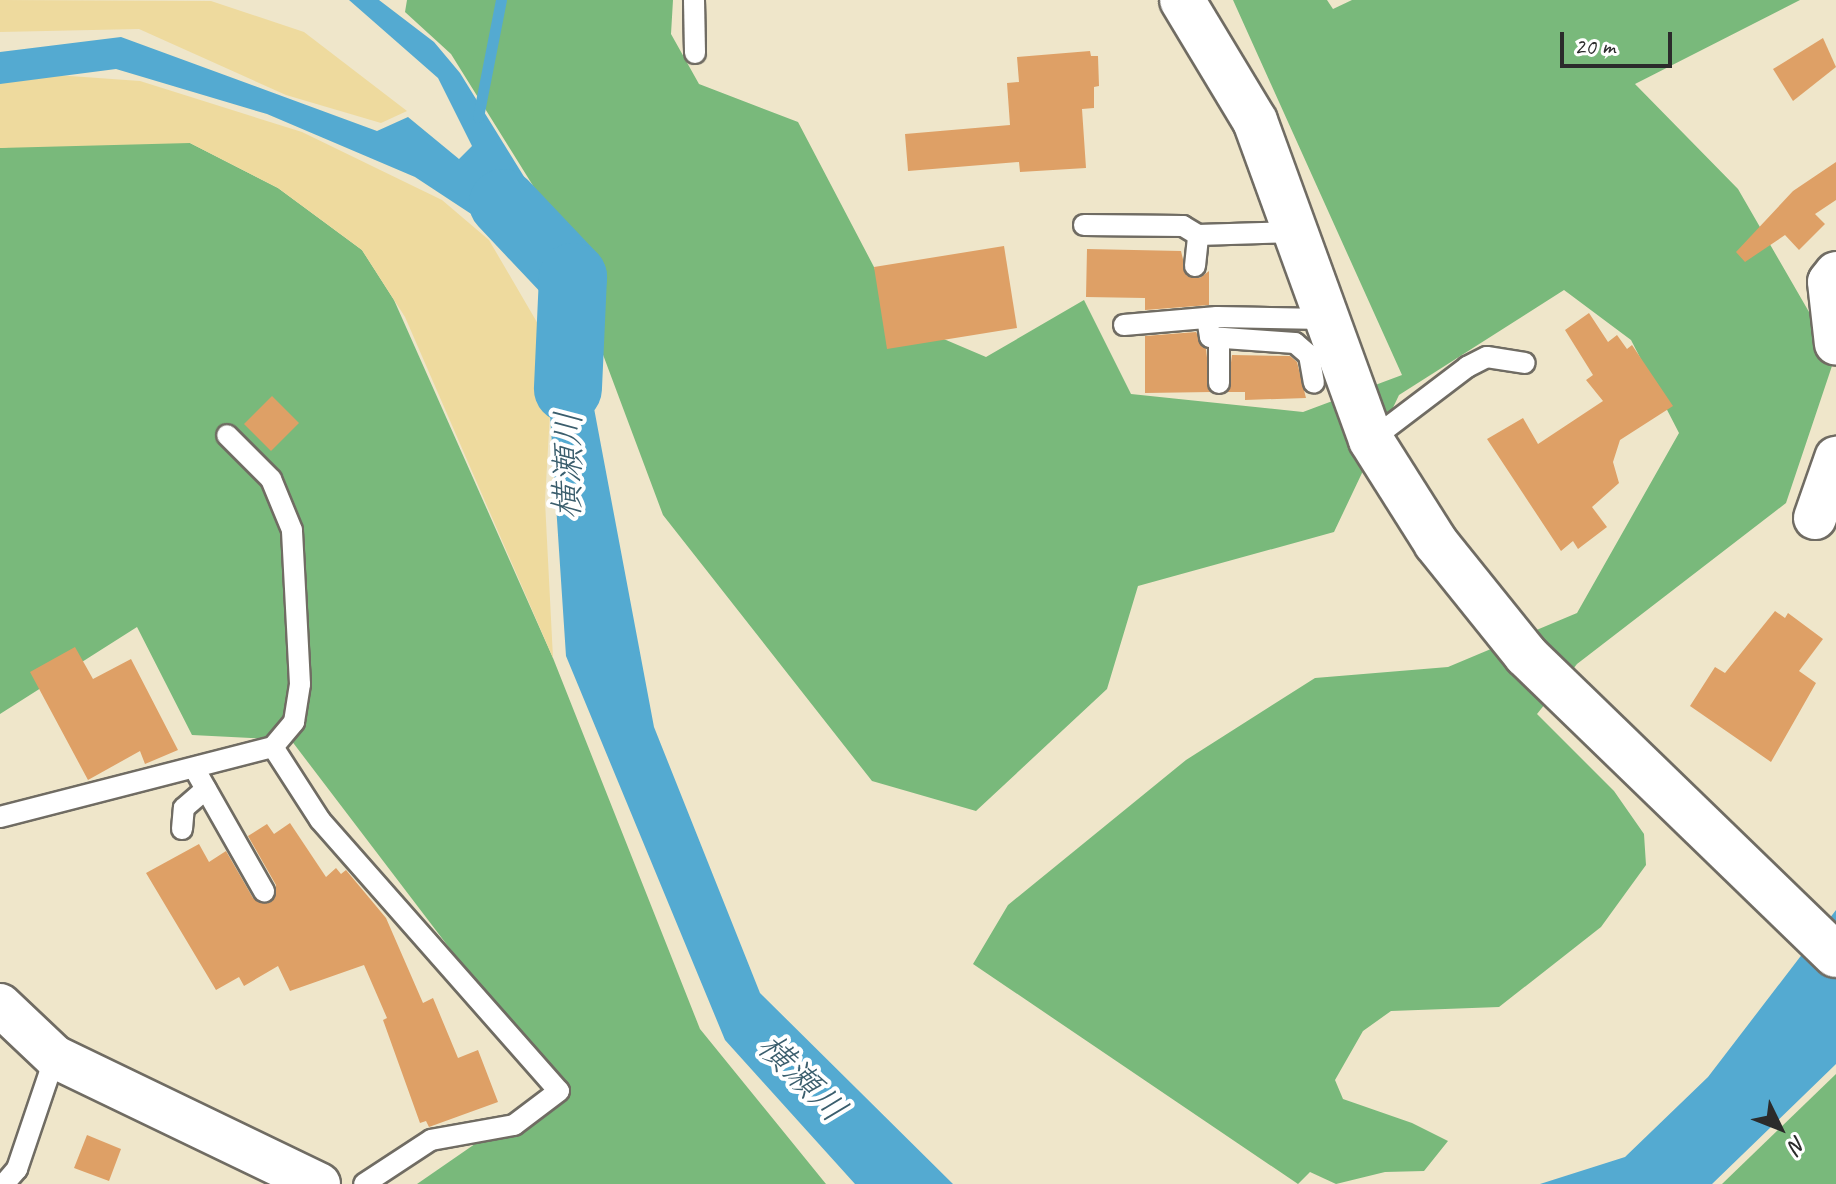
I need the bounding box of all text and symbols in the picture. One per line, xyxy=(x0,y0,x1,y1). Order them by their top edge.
scale bar xyxy=(1564,16,1676,66)
text: 20 m xyxy=(1574,31,1615,61)
water label: 横瀬川 xyxy=(545,411,591,519)
water label: 横瀬川 xyxy=(749,1025,855,1131)
north arrow xyxy=(1740,1088,1820,1168)
text: N xyxy=(1783,1130,1812,1159)

